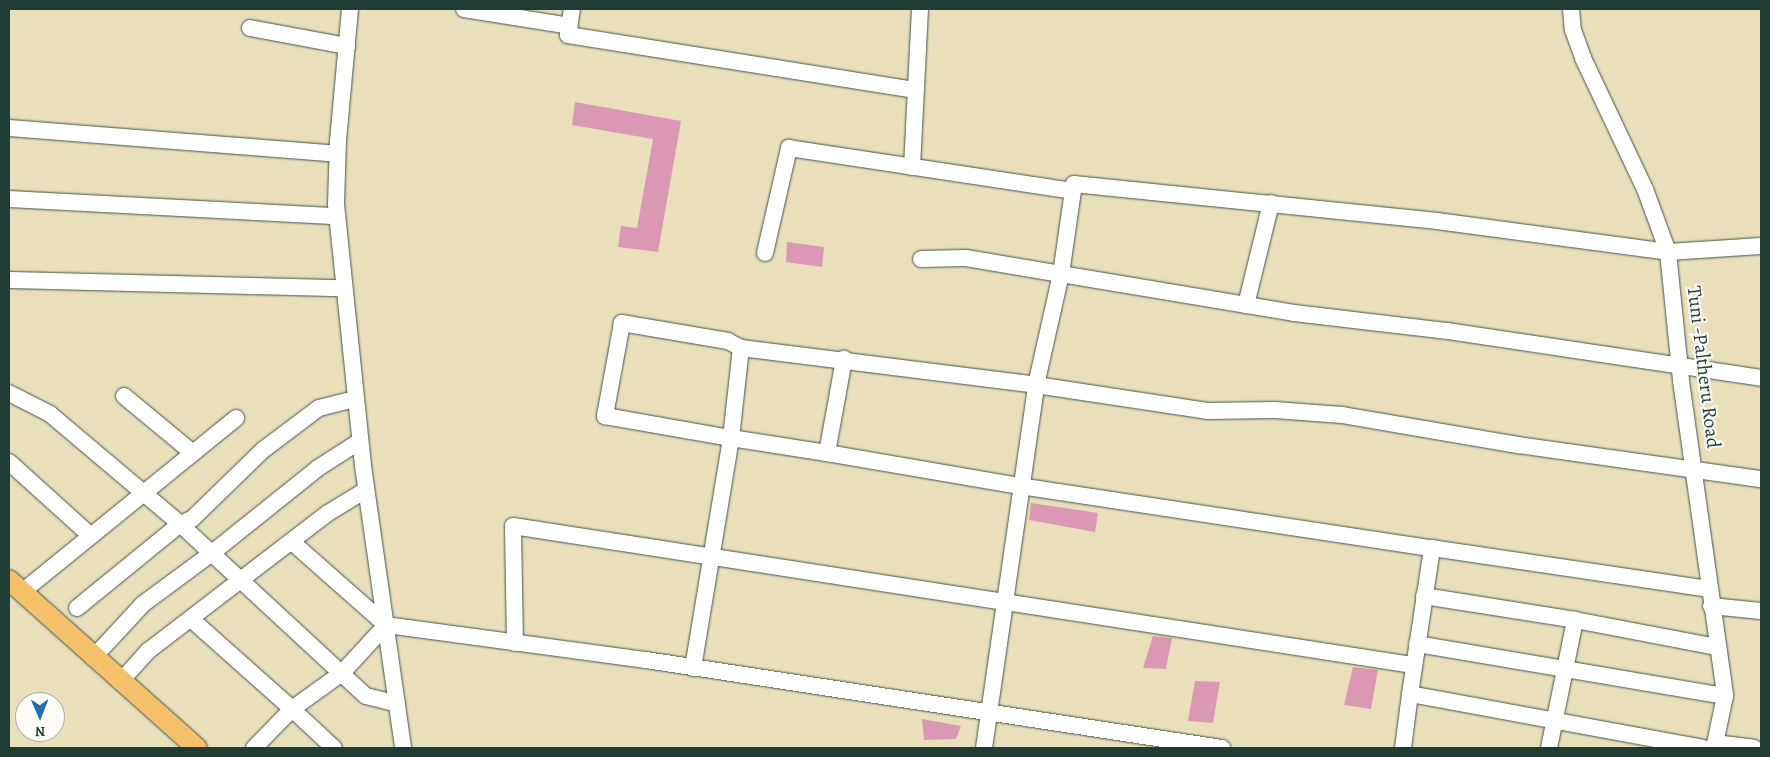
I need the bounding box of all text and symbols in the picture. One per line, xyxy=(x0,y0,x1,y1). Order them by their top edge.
street label: Tuni -Paltheru Road xyxy=(1682,284,1726,450)
north arrow xyxy=(15,692,65,742)
text: N xyxy=(35,722,46,741)

